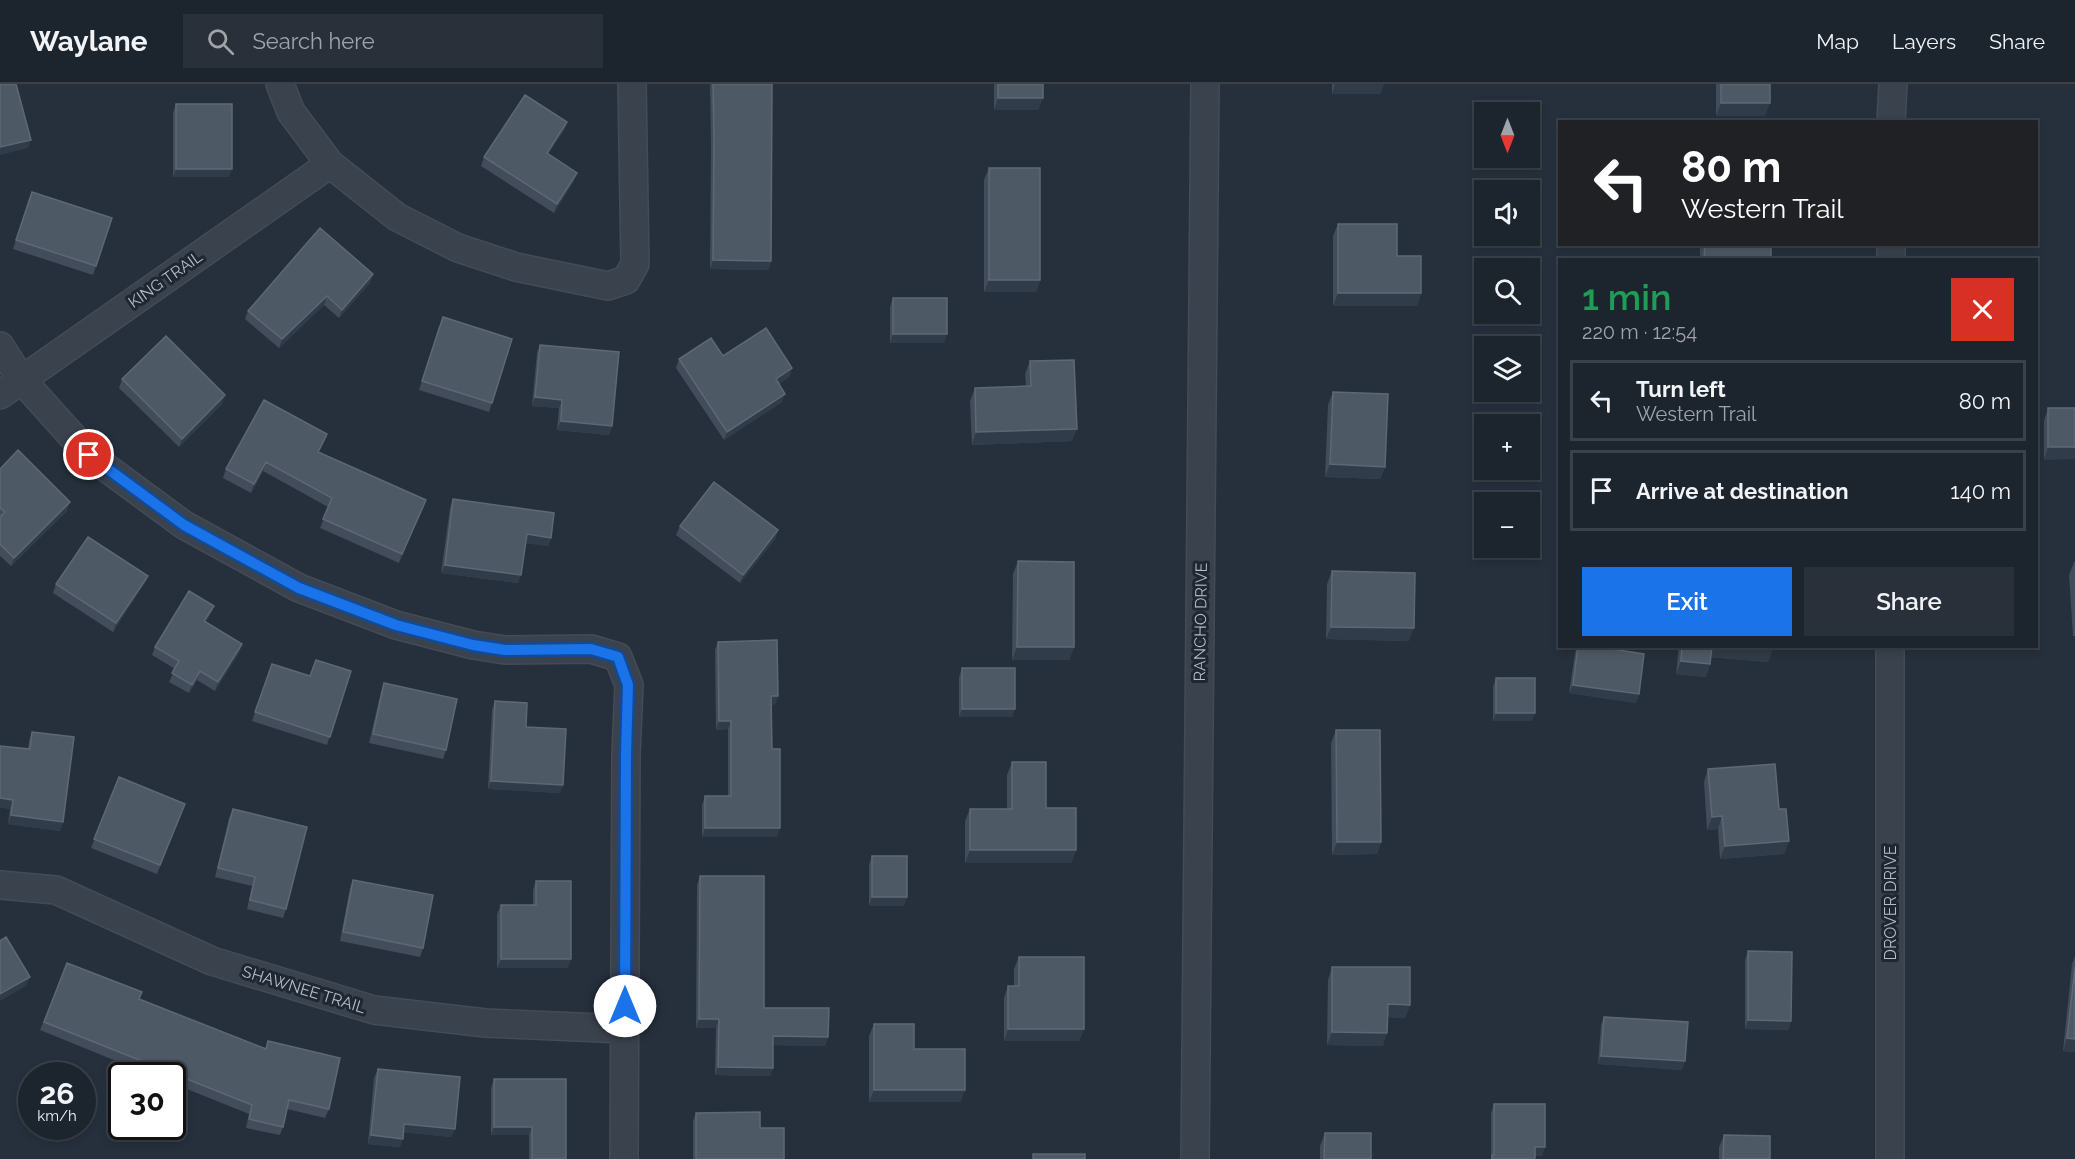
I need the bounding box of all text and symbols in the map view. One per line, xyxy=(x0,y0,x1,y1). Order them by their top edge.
search box xyxy=(183,14,603,68)
text: Waylane xyxy=(30,25,147,58)
icon: search xyxy=(204,25,237,58)
text: Search here xyxy=(252,28,375,54)
text: Map xyxy=(1816,29,1859,54)
text: Layers xyxy=(1892,29,1956,54)
text: Share xyxy=(1989,29,2045,54)
north arrow xyxy=(1474,102,1540,168)
map controls xyxy=(1474,102,1540,558)
text: 80 m xyxy=(1681,143,1781,192)
icon: left xyxy=(1582,144,1660,222)
button: sound xyxy=(1474,180,1540,246)
text: Western Trail xyxy=(1681,193,1844,224)
street label: KING TRAIL xyxy=(125,247,206,312)
button: search xyxy=(1474,258,1540,324)
text: 1 min xyxy=(1582,276,1671,318)
button: close xyxy=(1951,278,2014,341)
text: 220 m · 12:54 xyxy=(1582,320,1697,344)
button: layers xyxy=(1474,336,1540,402)
text: Turn left xyxy=(1636,376,1726,402)
icon: left xyxy=(1585,384,1618,417)
text: 80 m xyxy=(1959,388,2011,414)
text: Western Trail xyxy=(1636,402,1757,426)
button: + xyxy=(1474,414,1540,480)
pin xyxy=(63,429,114,480)
icon: arrive xyxy=(72,438,105,471)
icon: arrive xyxy=(1585,474,1618,507)
text: Arrive at destination xyxy=(1636,478,1849,504)
text: 140 m xyxy=(1950,478,2011,504)
button: − xyxy=(1474,492,1540,558)
street label: RANCHO DRIVE xyxy=(1190,562,1211,682)
button: Exit xyxy=(1582,567,1792,636)
button: Share xyxy=(1804,567,2014,636)
street label: DROVER DRIVE xyxy=(1881,845,1900,961)
street label: SHAWNEE TRAIL xyxy=(240,962,368,1017)
position arrow xyxy=(593,974,657,1038)
speed limit sign: 30 xyxy=(108,1062,186,1140)
text: 26 xyxy=(39,1076,75,1111)
text: km/h xyxy=(37,1107,77,1125)

